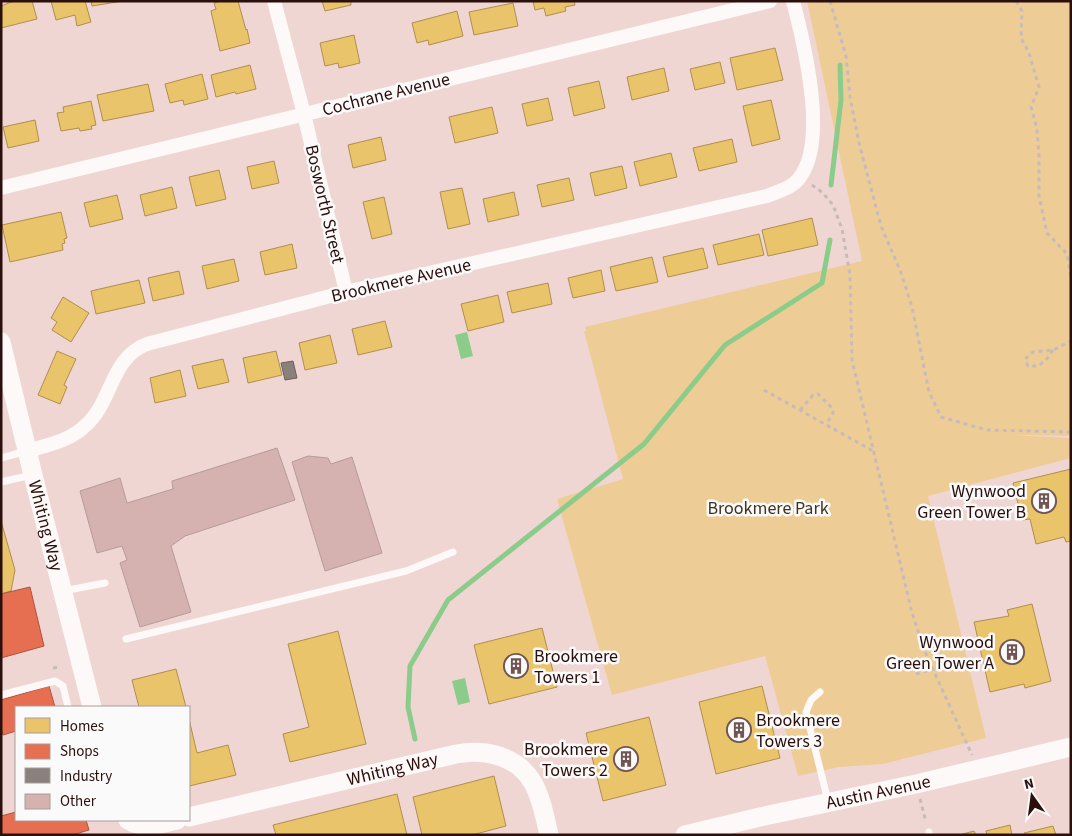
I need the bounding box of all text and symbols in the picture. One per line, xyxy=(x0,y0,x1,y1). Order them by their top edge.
street label: Cochrane Avenue xyxy=(320,67,453,122)
street label: Bosworth Street xyxy=(299,142,350,266)
street label: Brookmere Avenue xyxy=(329,252,474,309)
street label: Whiting Way xyxy=(22,478,69,574)
place label: Wynwood Green Tower B xyxy=(917,479,1026,525)
building icon: Wynwood Green Tower B xyxy=(1031,488,1057,514)
park label: Brookmere Park xyxy=(707,496,829,521)
place label: Wynwood Green Tower A xyxy=(886,630,994,676)
building icon: Wynwood Green Tower A xyxy=(999,639,1025,665)
place label: Brookmere Towers 1 xyxy=(534,644,618,690)
building icon: Brookmere Towers 1 xyxy=(503,653,529,679)
legend xyxy=(15,706,190,821)
place label: Brookmere Towers 3 xyxy=(756,708,840,754)
text: Homes xyxy=(60,716,104,737)
building icon: Brookmere Towers 3 xyxy=(726,717,752,743)
place label: Brookmere Towers 2 xyxy=(524,737,608,783)
text: Shops xyxy=(60,741,99,762)
building icon: Brookmere Towers 2 xyxy=(613,746,639,772)
street label: Whiting Way xyxy=(344,747,441,792)
text: Industry xyxy=(60,766,112,787)
street label: Austin Avenue xyxy=(824,769,933,816)
north arrow xyxy=(1007,771,1057,821)
text: N xyxy=(1022,774,1036,795)
text: Other xyxy=(60,791,97,812)

